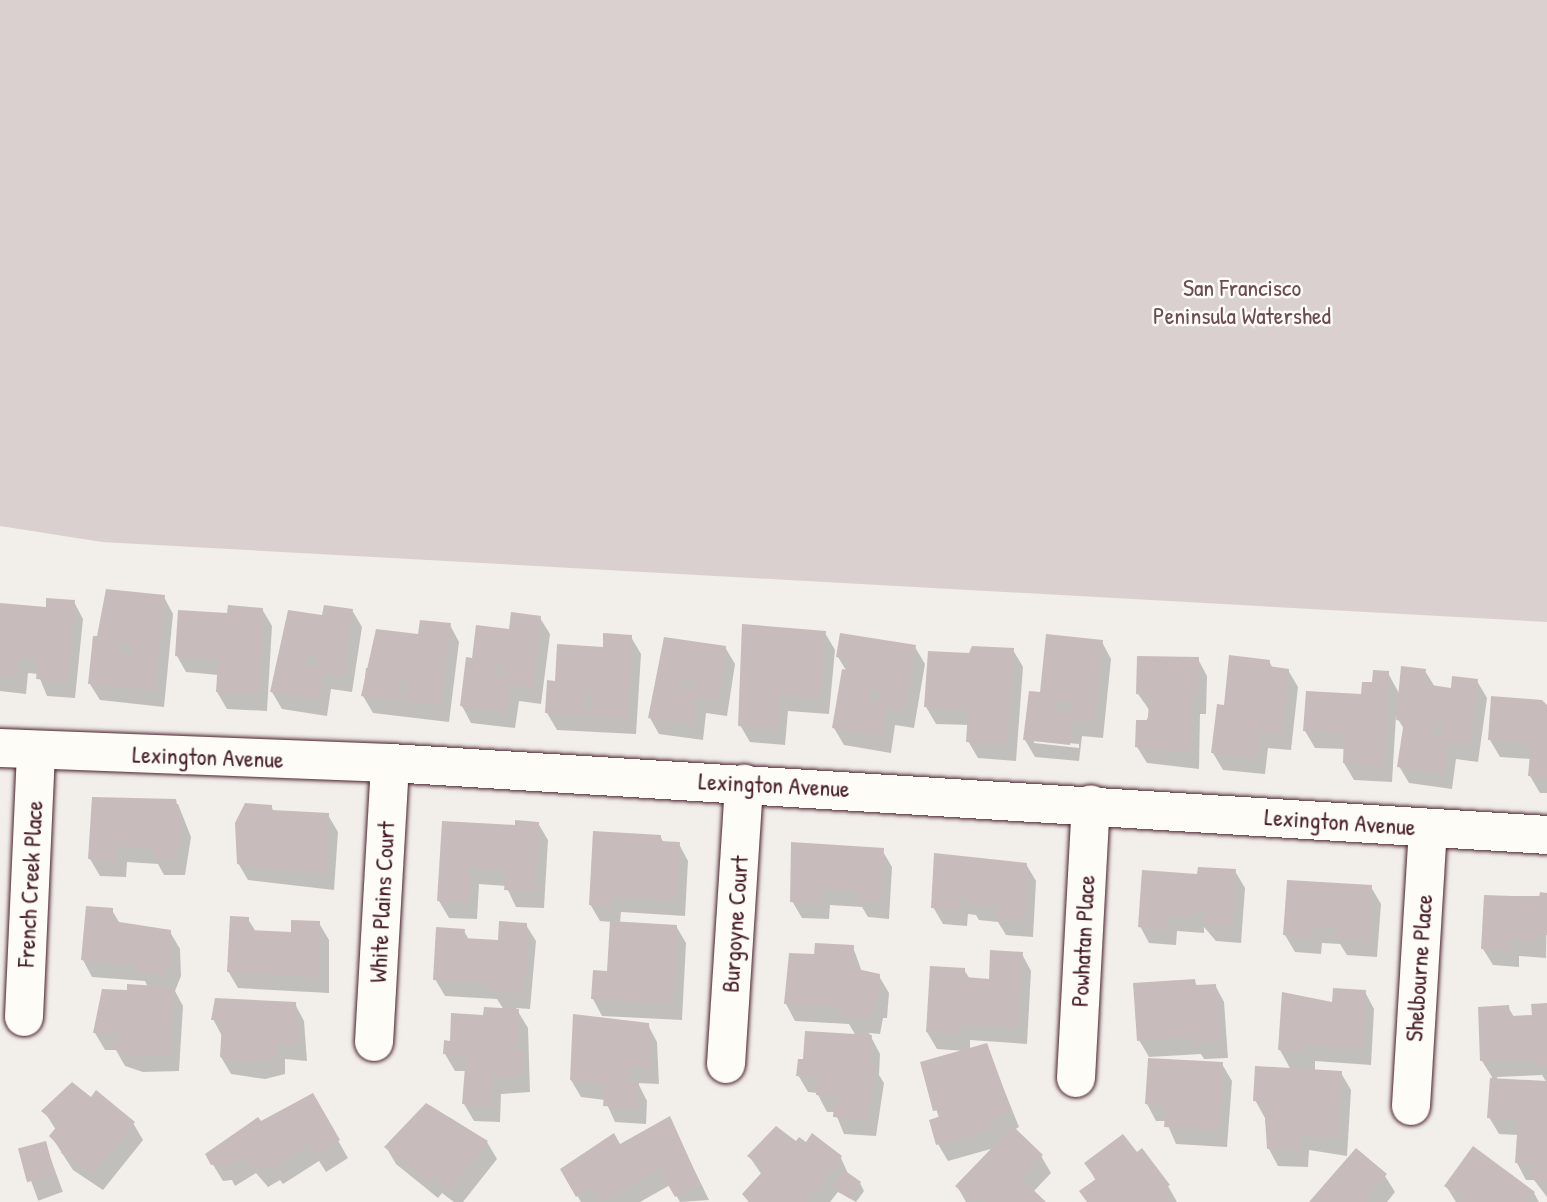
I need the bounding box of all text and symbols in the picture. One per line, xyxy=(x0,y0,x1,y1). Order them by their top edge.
park label: San Francisco Peninsula Watershed xyxy=(1153,274,1331,330)
street label: Lexington Avenue xyxy=(132,740,284,774)
street label: Lexington Avenue xyxy=(698,767,850,803)
street label: French Creek Place xyxy=(11,800,49,968)
street label: Lexington Avenue xyxy=(1264,802,1416,842)
street label: White Plains Court xyxy=(363,820,401,984)
street label: Burgoyne Court xyxy=(716,854,754,994)
street label: Powhatan Place xyxy=(1065,874,1101,1008)
street label: Shelbourne Place xyxy=(1399,893,1439,1043)

